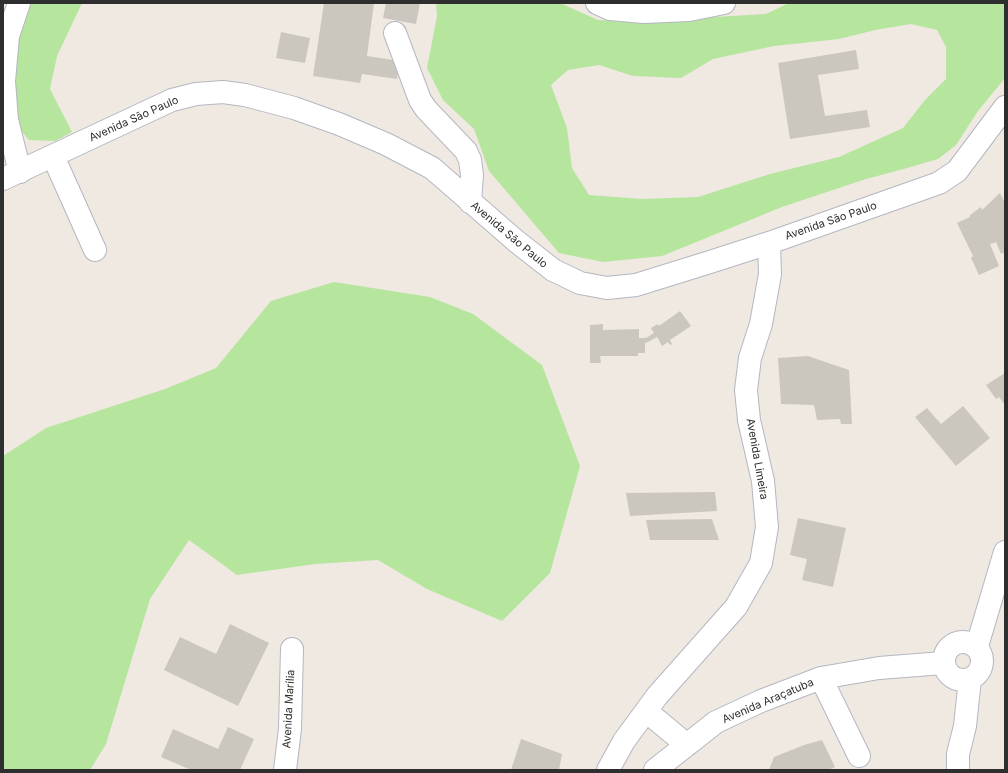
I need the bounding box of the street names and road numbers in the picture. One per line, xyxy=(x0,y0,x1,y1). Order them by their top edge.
street label: Avenida São Paulo xyxy=(87,93,181,145)
street label: Avenida São Paulo xyxy=(468,199,550,271)
street label: Avenida São Paulo xyxy=(783,199,879,243)
street label: Avenida Limeira xyxy=(743,417,771,501)
street label: Avenida Marília xyxy=(280,669,298,749)
street label: Avenida Araçatuba xyxy=(720,676,816,726)

